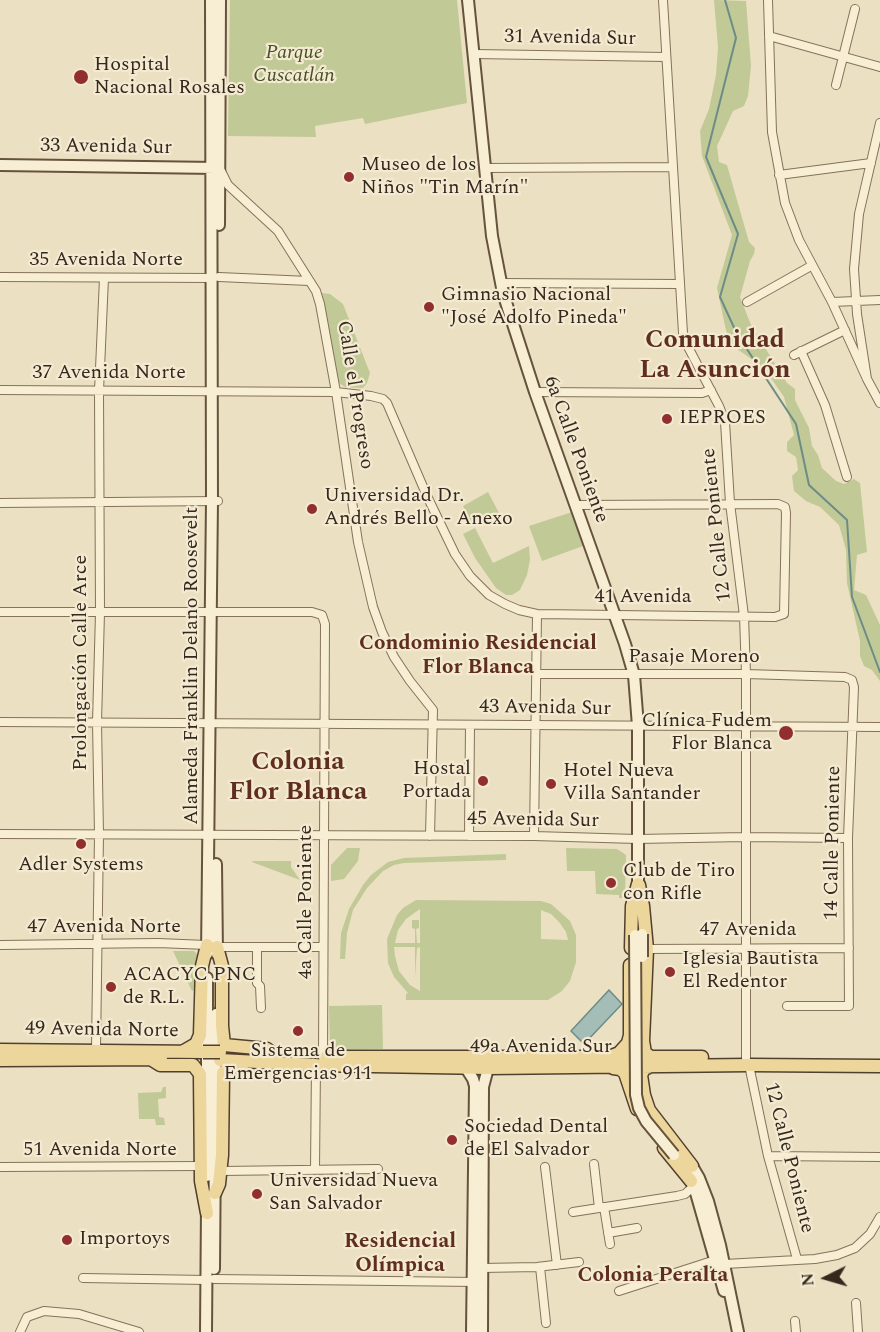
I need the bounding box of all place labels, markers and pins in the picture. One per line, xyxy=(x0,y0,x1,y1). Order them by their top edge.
place label: Hospital Nacional Rosales xyxy=(94,54,245,101)
marker: Hospital Nacional Rosales xyxy=(72,68,90,86)
place label: Museo de los Niños "Tin Marín" xyxy=(361,154,528,201)
marker: Museo de los Niños "Tin Marín" xyxy=(342,170,356,184)
place label: Gimnasio Nacional "José Adolfo Pineda" xyxy=(441,284,627,331)
marker: Gimnasio Nacional "José Adolfo Pineda" xyxy=(422,300,436,314)
place label: IEPROES xyxy=(679,407,766,431)
marker: IEPROES xyxy=(660,412,674,426)
place label: Universidad Dr. Andrés Bello - Anexo xyxy=(324,485,513,532)
marker: Universidad Dr. Andrés Bello - Anexo xyxy=(305,502,319,516)
place label: Clínica Fudem Flor Blanca xyxy=(642,710,772,757)
marker: Clínica Fudem Flor Blanca xyxy=(777,724,795,742)
place label: Hostal Portada xyxy=(402,758,471,805)
place label: Hotel Nueva Villa Santander xyxy=(563,760,700,807)
marker: Hostal Portada xyxy=(476,774,490,788)
marker: Hotel Nueva Villa Santander xyxy=(544,777,558,791)
marker: Adler Systems xyxy=(74,837,88,851)
place label: Adler Systems xyxy=(18,854,144,878)
place label: Club de Tiro con Rifle xyxy=(623,860,735,907)
marker: Club de Tiro con Rifle xyxy=(604,876,618,890)
place label: Iglesia Bautista El Redentor xyxy=(682,948,819,995)
place label: ACACYC PNC de R.L. xyxy=(123,964,256,1011)
marker: Iglesia Bautista El Redentor xyxy=(663,965,677,979)
marker: ACACYC PNC de R.L. xyxy=(104,980,118,994)
marker: Sistema de Emergencias 911 xyxy=(291,1024,305,1038)
place label: Sistema de Emergencias 911 xyxy=(223,1040,373,1087)
place label: Sociedad Dental de El Salvador xyxy=(464,1116,608,1163)
marker: Sociedad Dental de El Salvador xyxy=(445,1133,459,1147)
place label: Universidad Nueva San Salvador xyxy=(269,1170,438,1217)
marker: Universidad Nueva San Salvador xyxy=(250,1187,264,1201)
place label: Importoys xyxy=(79,1228,170,1252)
marker: Importoys xyxy=(60,1233,74,1247)

